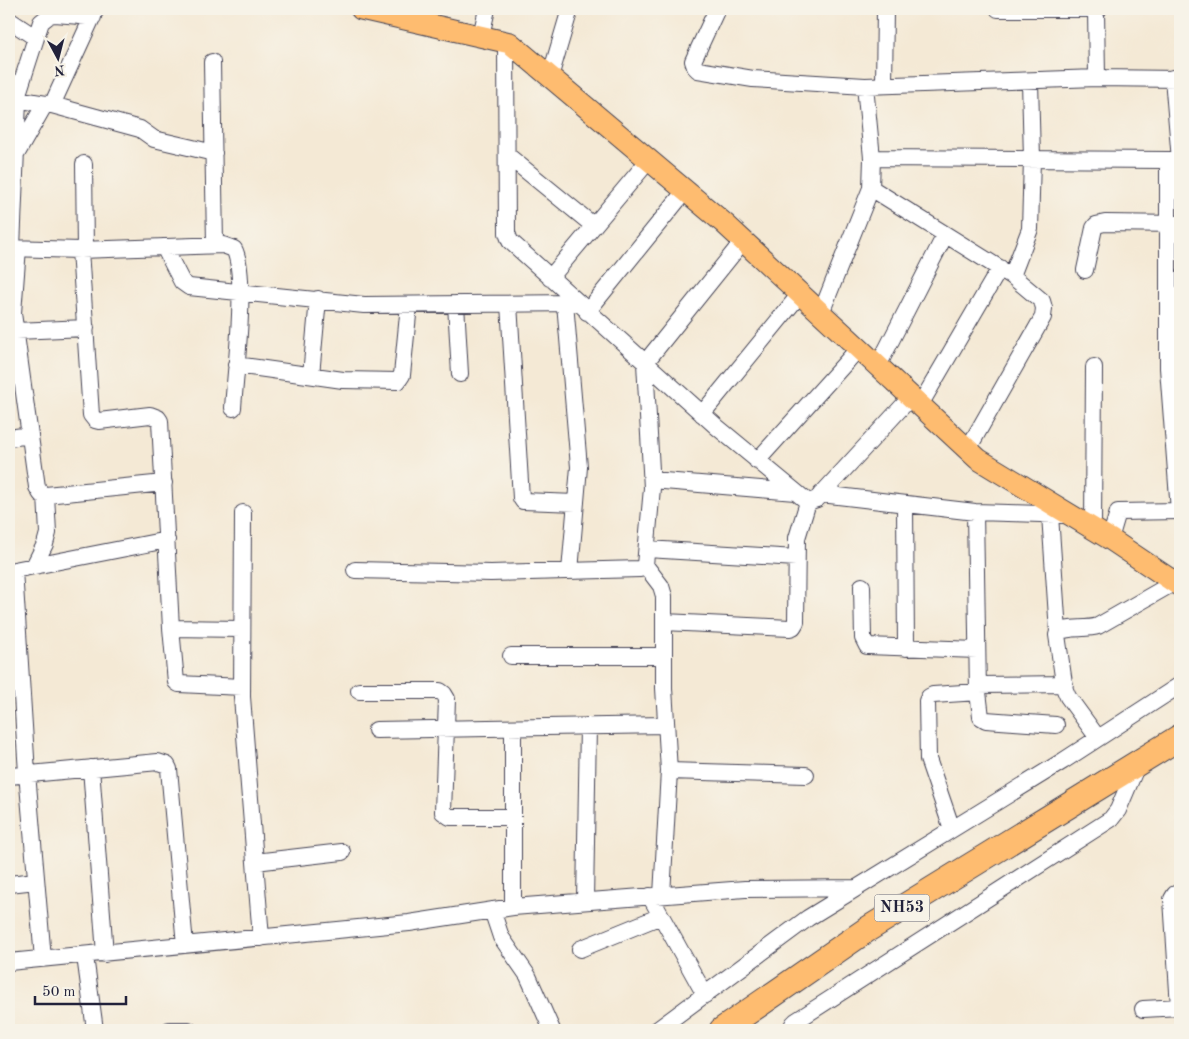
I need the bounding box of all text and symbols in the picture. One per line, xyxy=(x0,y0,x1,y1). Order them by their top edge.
north arrow xyxy=(32,32,82,82)
text: N xyxy=(53,62,66,78)
road number: NH53 xyxy=(874,894,930,921)
scale bar xyxy=(35,974,126,1006)
text: 50 m xyxy=(42,985,76,1000)

